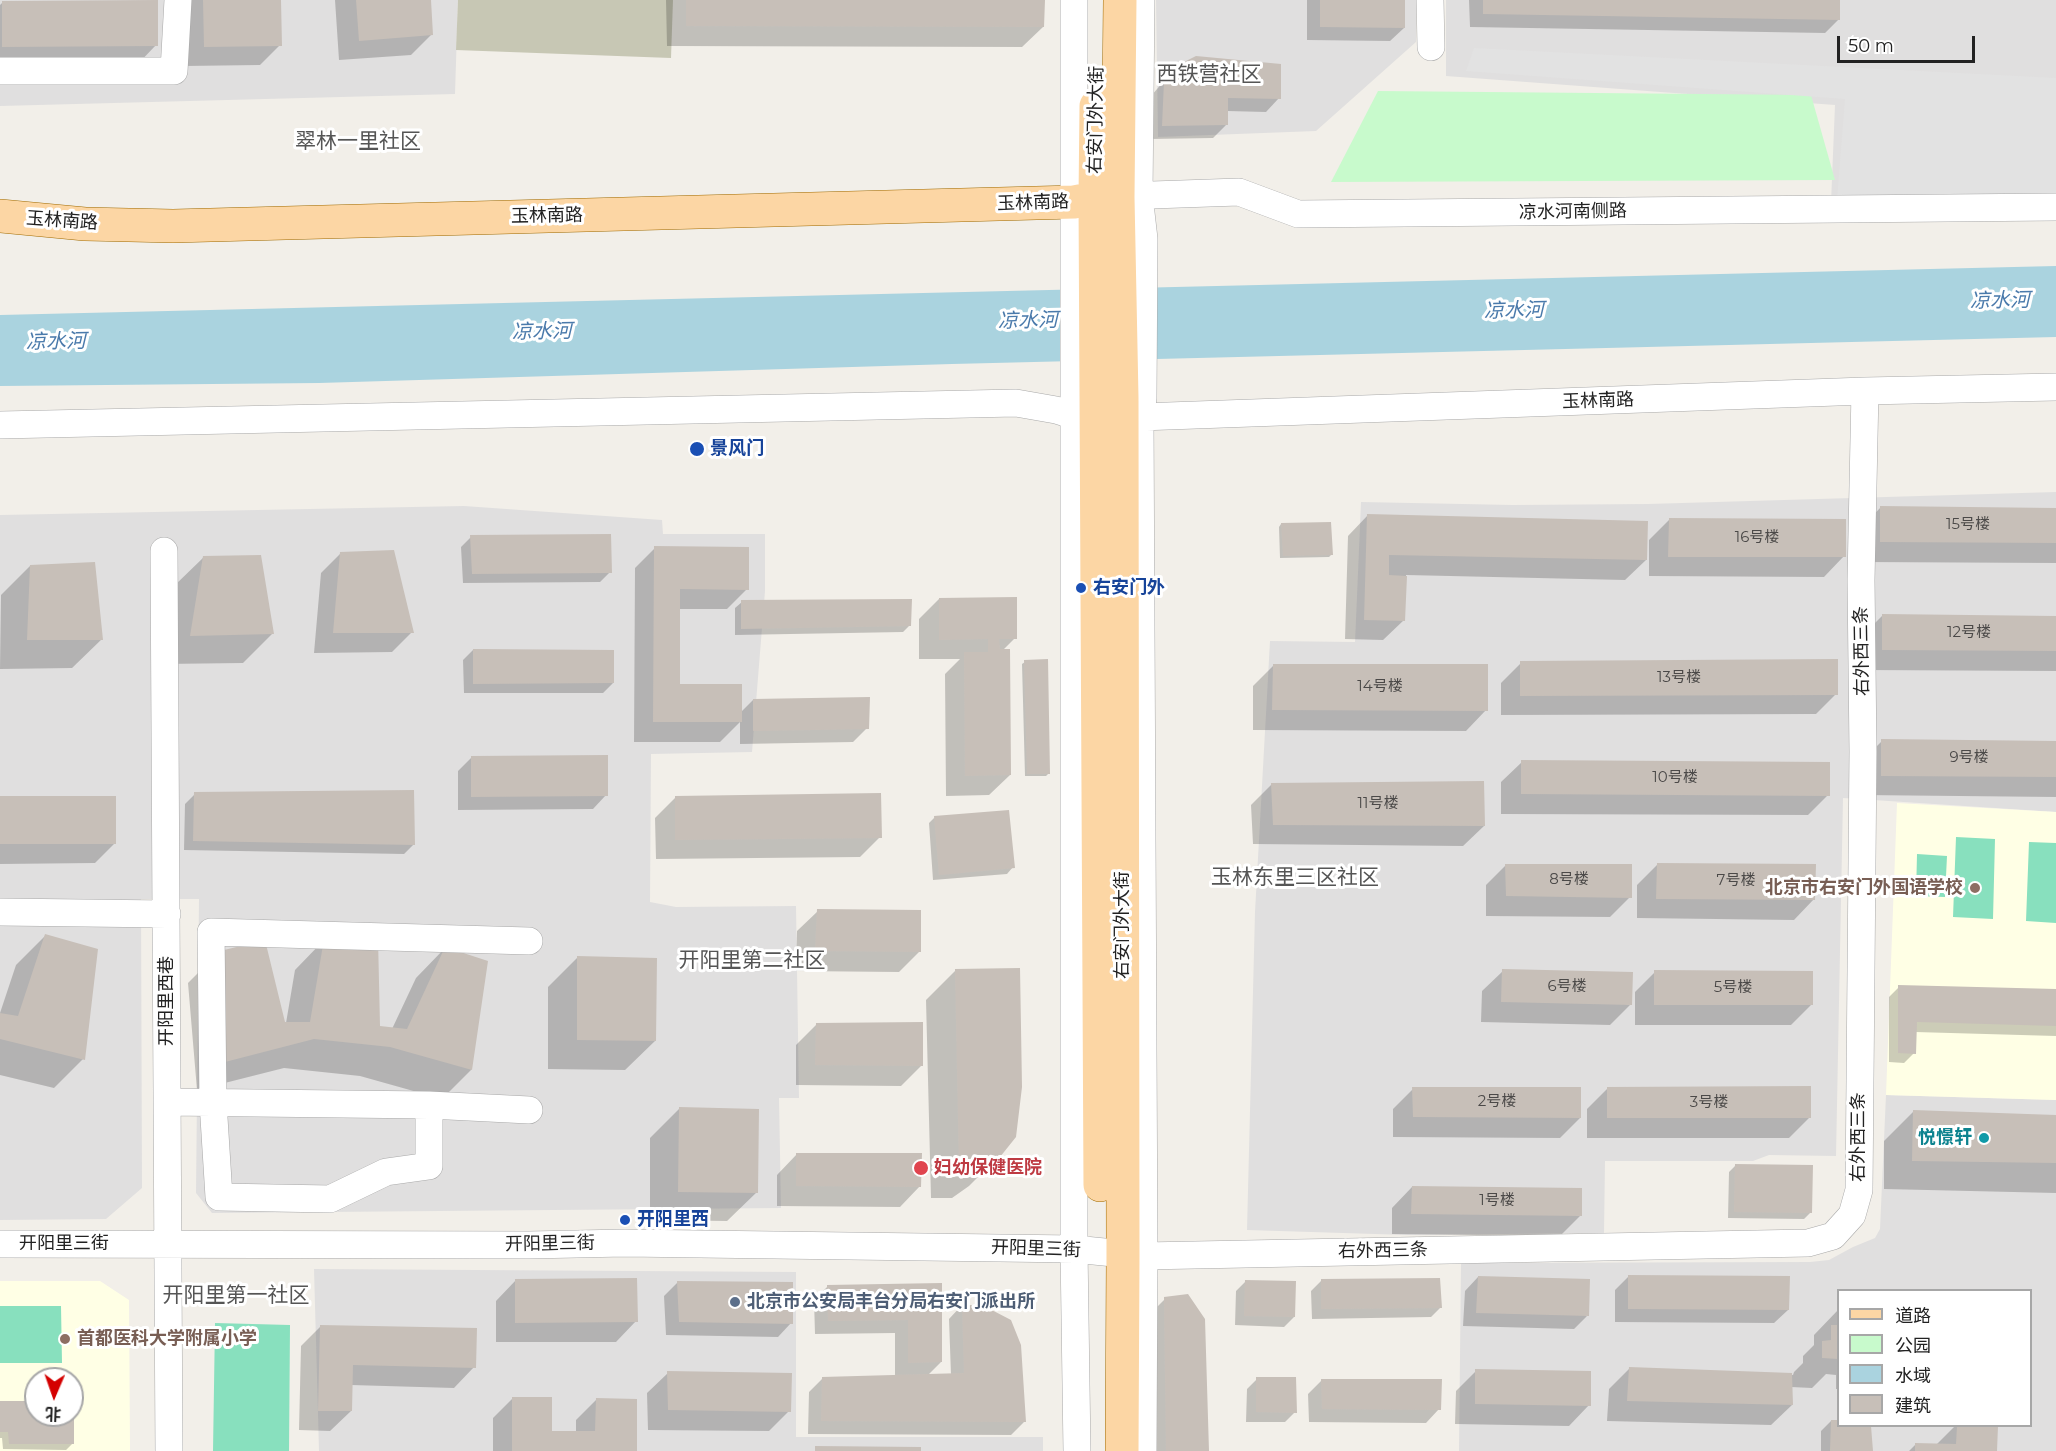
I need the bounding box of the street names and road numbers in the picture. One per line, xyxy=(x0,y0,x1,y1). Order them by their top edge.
street label: 右安门外大街 xyxy=(1084,66,1108,174)
street label: 玉林南路 xyxy=(997,191,1069,215)
street label: 凉水河南侧路 xyxy=(1519,200,1627,224)
street label: 玉林南路 xyxy=(511,205,583,227)
street label: 玉林南路 xyxy=(25,208,99,234)
street label: 玉林南路 xyxy=(1562,389,1634,413)
street label: 右外西三条 xyxy=(1850,606,1874,696)
street label: 右安门外大街 xyxy=(1112,871,1134,979)
street label: 开阳里西巷 xyxy=(156,956,178,1046)
street label: 右外西三条 xyxy=(1848,1092,1870,1182)
street label: 开阳里三街 xyxy=(505,1232,595,1256)
street label: 开阳里三街 xyxy=(19,1233,109,1255)
street label: 开阳里三街 xyxy=(991,1237,1081,1261)
street label: 右外西三条 xyxy=(1338,1239,1428,1263)

